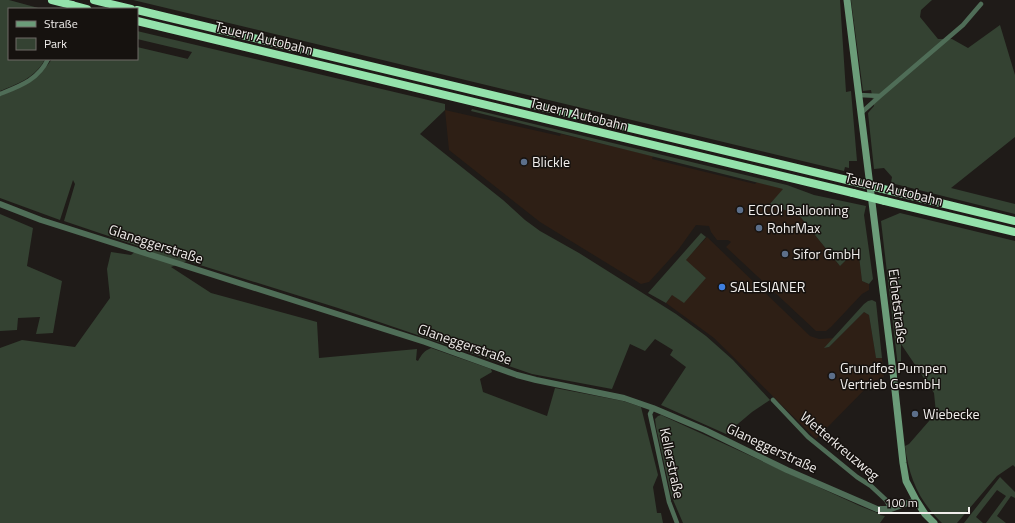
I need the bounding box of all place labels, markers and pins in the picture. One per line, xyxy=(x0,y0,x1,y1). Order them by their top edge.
place label: Blickle xyxy=(532,151,570,172)
marker: Blickle xyxy=(519,157,529,167)
place label: ECCO! Ballooning xyxy=(748,199,849,220)
marker: ECCO! Ballooning xyxy=(735,205,745,215)
place label: RohrMax xyxy=(767,217,821,238)
marker: RohrMax xyxy=(754,223,764,233)
place label: Sifor GmbH xyxy=(793,243,861,264)
marker: Sifor GmbH xyxy=(780,249,790,259)
place label: SALESIANER xyxy=(730,276,805,297)
marker: SALESIANER xyxy=(717,282,727,292)
place label: Grundfos Pumpen Vertrieb GesmbH xyxy=(840,357,947,394)
marker: Grundfos Pumpen Vertrieb GesmbH xyxy=(827,371,837,381)
place label: Wiebecke xyxy=(923,403,980,424)
marker: Wiebecke xyxy=(910,409,920,419)

